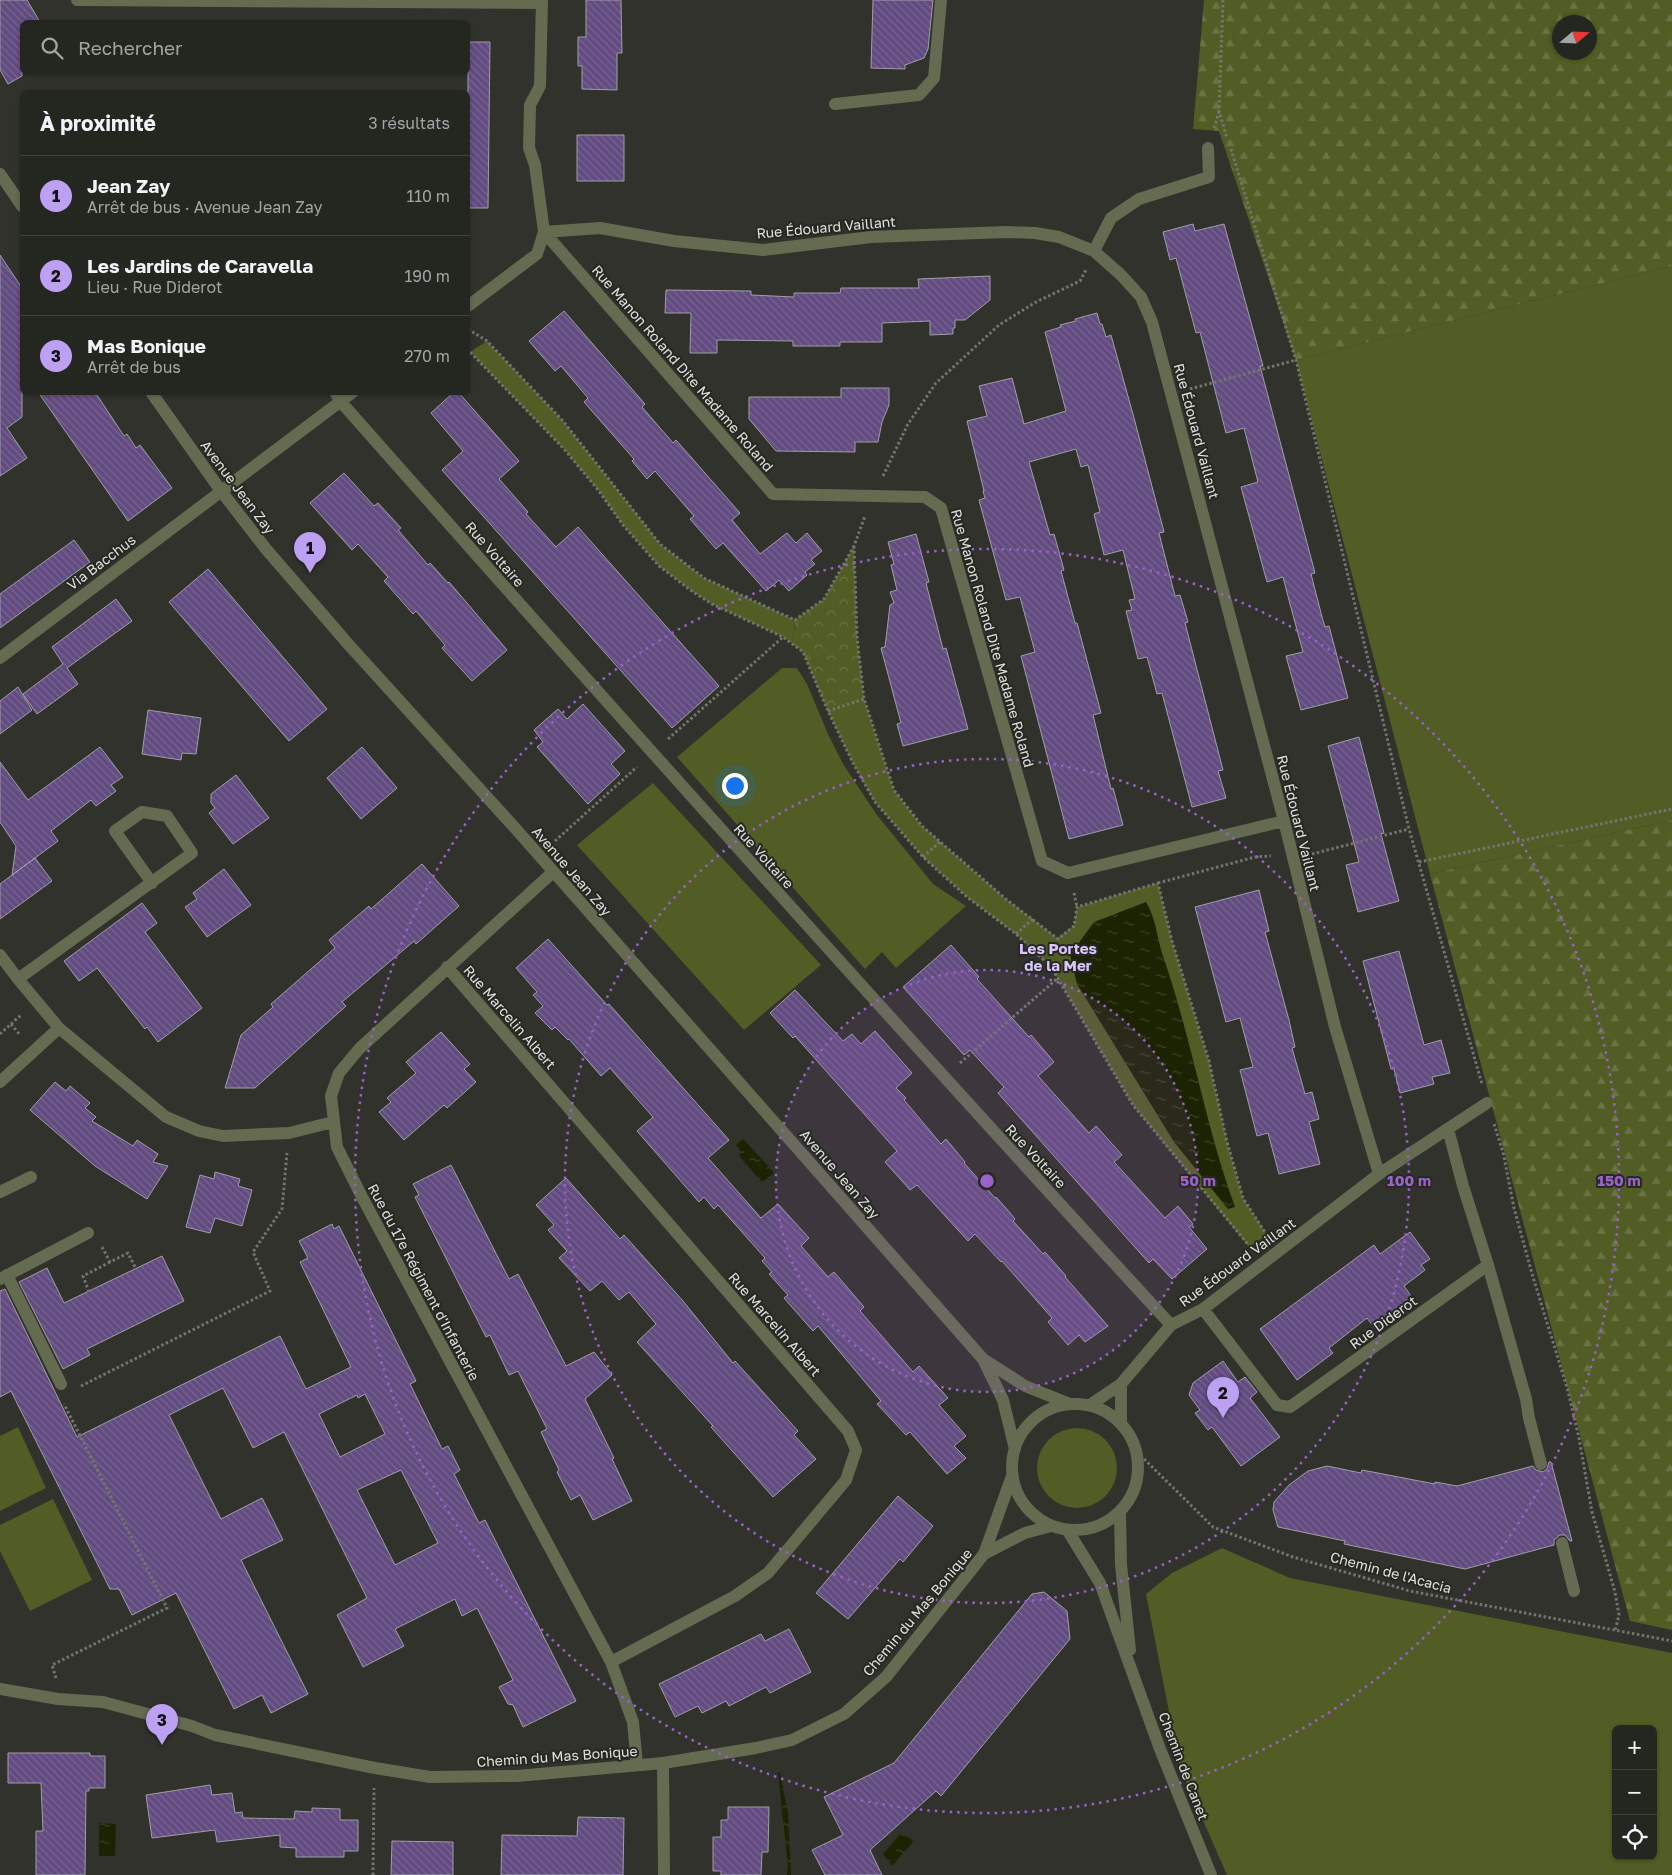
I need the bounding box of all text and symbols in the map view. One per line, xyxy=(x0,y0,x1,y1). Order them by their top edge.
north arrow xyxy=(1552,15,1597,60)
search box xyxy=(20,20,470,75)
icon: search xyxy=(38,34,66,62)
text: Rechercher xyxy=(78,36,183,59)
text: À proximité xyxy=(40,110,156,136)
text: 3 résultats xyxy=(368,113,450,133)
text: Jean Zay xyxy=(87,174,170,197)
text: 1 xyxy=(52,186,60,206)
text: 110 m xyxy=(406,186,450,206)
text: Arrêt de bus · Avenue Jean Zay xyxy=(87,197,322,217)
street label: Rue Édouard Vaillant xyxy=(756,212,896,242)
text: Les Jardins de Caravella xyxy=(87,254,313,277)
street label: Rue Manon Roland Dite Madame Roland xyxy=(589,261,777,475)
text: 2 xyxy=(51,266,61,286)
text: 190 m xyxy=(404,266,450,286)
text: Lieu · Rue Diderot xyxy=(87,277,222,297)
text: Mas Bonique xyxy=(87,334,206,357)
text: 3 xyxy=(51,346,61,366)
text: 270 m xyxy=(404,346,450,366)
text: Arrêt de bus xyxy=(87,357,181,377)
street label: Rue Édouard Vaillant xyxy=(1171,361,1223,501)
street label: Avenue Jean Zay xyxy=(197,437,279,537)
street label: Rue Manon Roland Dite Madame Roland xyxy=(948,507,1038,769)
street label: Rue Voltaire xyxy=(462,518,528,590)
street label: Via Bacchus xyxy=(63,531,139,593)
pin: 1 xyxy=(294,532,326,573)
street label: Rue Édouard Vaillant xyxy=(1274,753,1324,893)
your location xyxy=(722,773,748,799)
street label: Rue Voltaire xyxy=(731,820,797,892)
street label: Avenue Jean Zay xyxy=(529,823,615,919)
district label: Les Portes de la Mer xyxy=(1019,939,1097,974)
street label: Rue Marcelin Albert xyxy=(460,961,560,1073)
street label: Rue Voltaire xyxy=(1002,1121,1070,1191)
street label: Avenue Jean Zay xyxy=(797,1126,883,1222)
text: 50 m xyxy=(1180,1171,1216,1189)
text: 100 m xyxy=(1387,1171,1431,1189)
text: 150 m xyxy=(1597,1171,1641,1189)
centre of rings xyxy=(978,1172,996,1190)
street label: Rue du 17e Régiment d'Infanterie xyxy=(365,1181,483,1383)
street label: Rue Édouard Vaillant xyxy=(1175,1214,1299,1310)
street label: Rue Marcelin Albert xyxy=(725,1268,825,1380)
street label: Rue Diderot xyxy=(1346,1292,1420,1352)
pin: 2 xyxy=(1207,1377,1239,1418)
street label: Chemin du Mas Bonique xyxy=(859,1545,975,1679)
street label: Chemin de l'Acacia xyxy=(1329,1548,1453,1596)
pin: 3 xyxy=(146,1704,178,1745)
street label: Chemin de Canet xyxy=(1156,1710,1212,1822)
map controls xyxy=(1612,1725,1657,1860)
button: + xyxy=(1612,1725,1657,1770)
street label: Chemin du Mas Bonique xyxy=(476,1742,638,1770)
button: − xyxy=(1612,1770,1657,1815)
button: locate xyxy=(1612,1815,1657,1860)

